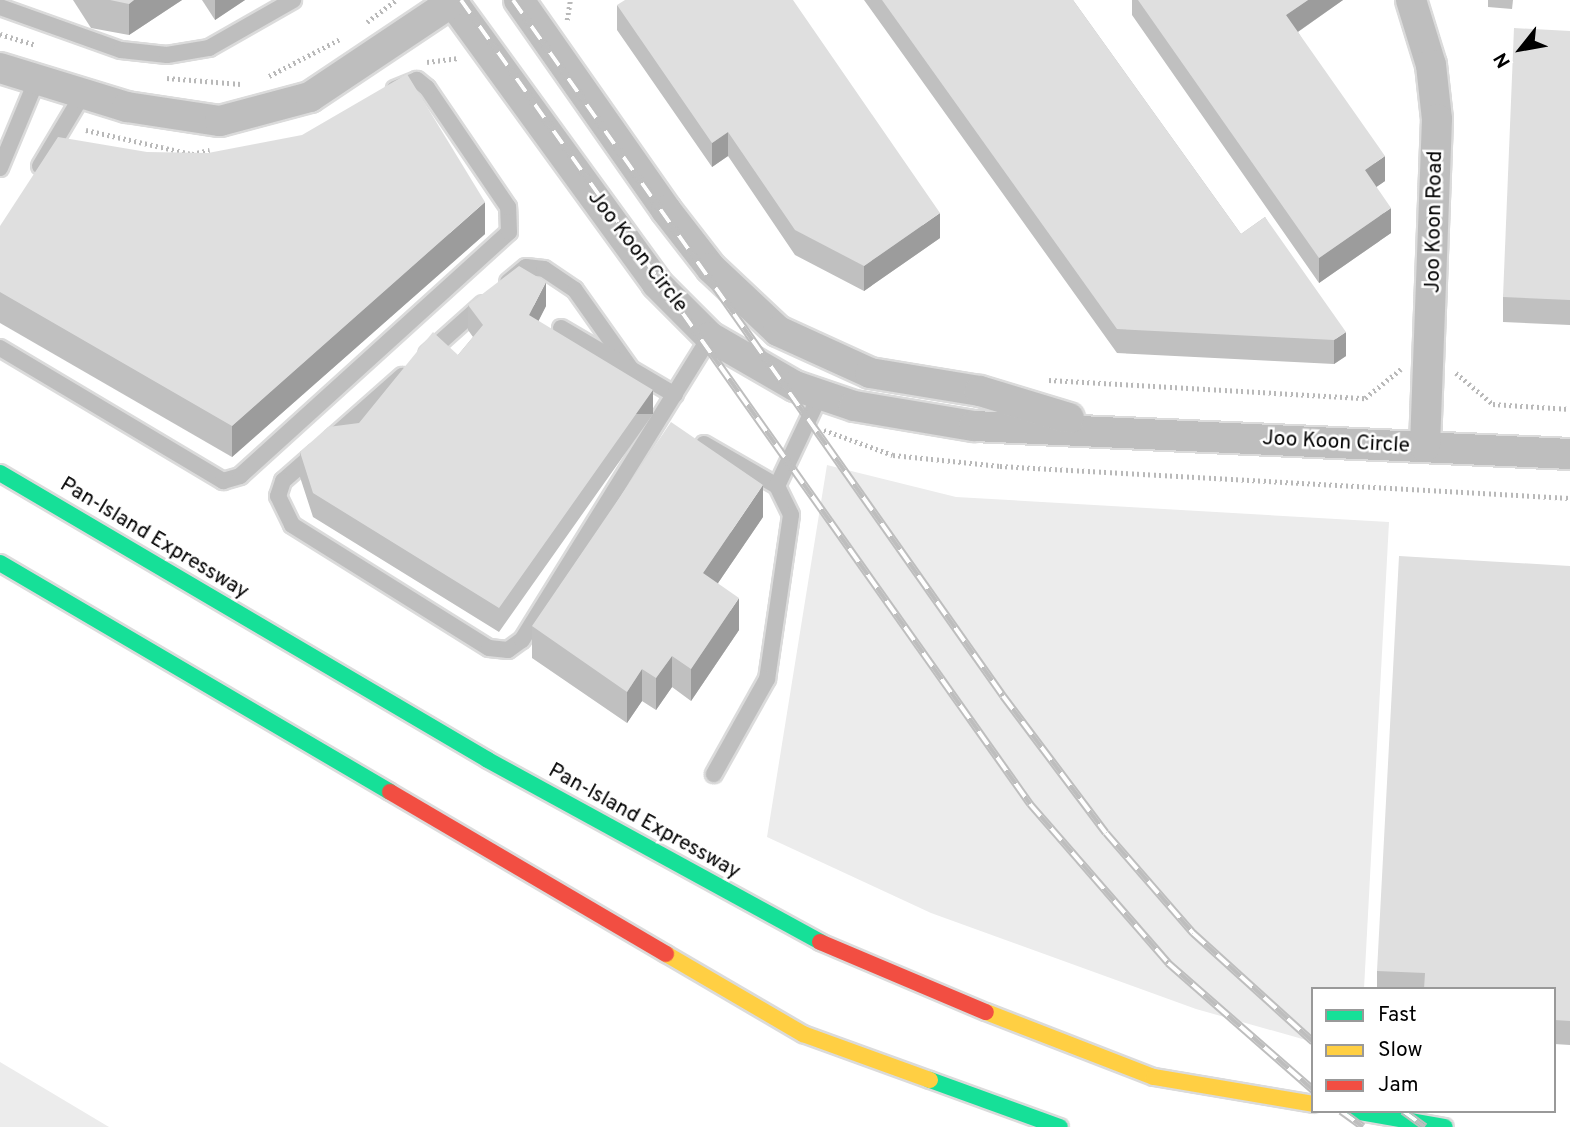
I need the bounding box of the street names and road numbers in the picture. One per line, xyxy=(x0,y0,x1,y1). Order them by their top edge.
street label: Joo Koon Road xyxy=(1421,151,1449,293)
street label: Joo Koon Circle xyxy=(582,186,692,318)
street label: Joo Koon Circle xyxy=(1262,427,1410,459)
street label: Pan-Island Expressway xyxy=(55,473,253,605)
street label: Pan-Island Expressway xyxy=(544,759,744,885)

